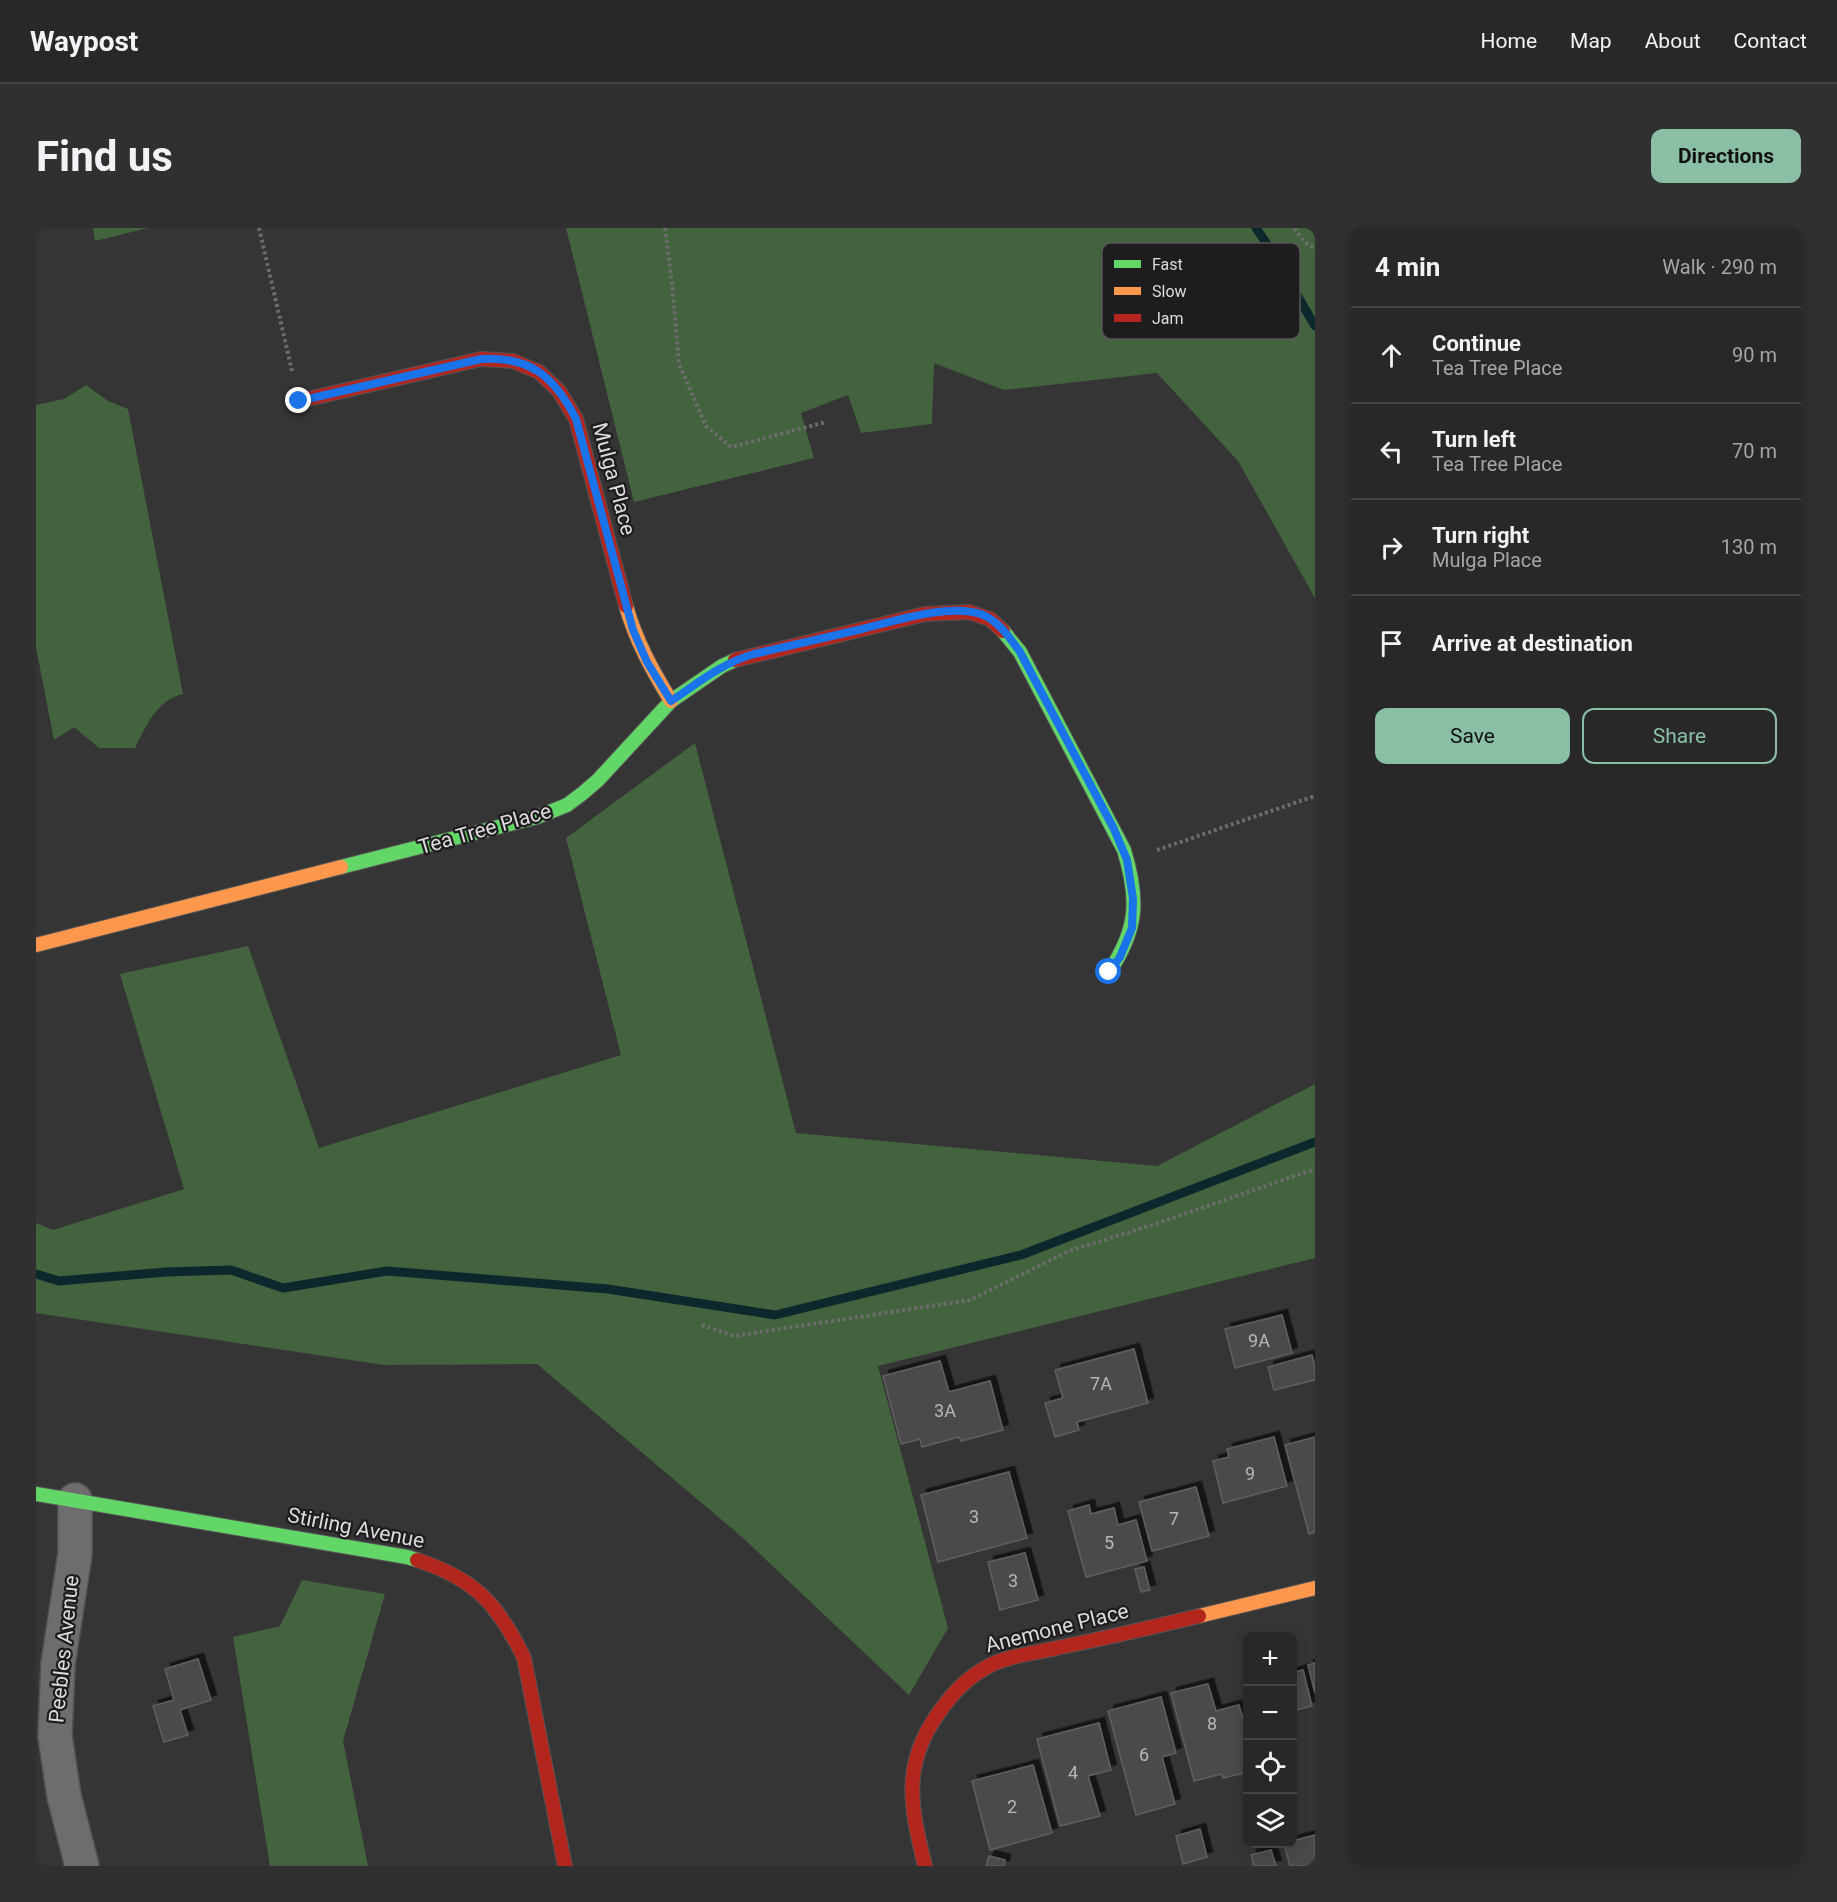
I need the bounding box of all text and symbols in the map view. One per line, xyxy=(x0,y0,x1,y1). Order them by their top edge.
text: Waypost xyxy=(30,25,138,58)
text: Home xyxy=(1481,29,1537,53)
text: Map xyxy=(1570,29,1612,53)
text: About xyxy=(1645,29,1701,53)
text: Contact xyxy=(1734,29,1807,53)
button: Directions xyxy=(1651,129,1801,183)
text: Find us xyxy=(36,132,173,181)
legend xyxy=(1102,243,1300,339)
text: 4 min xyxy=(1375,252,1440,282)
text: Fast xyxy=(1152,255,1183,274)
text: Walk · 290 m xyxy=(1662,255,1777,279)
text: Slow xyxy=(1152,282,1187,301)
text: Jam xyxy=(1152,309,1184,328)
text: Continue xyxy=(1432,331,1521,356)
icon: ahead xyxy=(1375,339,1408,372)
text: 90 m xyxy=(1732,343,1777,367)
text: Tea Tree Place xyxy=(1432,356,1562,380)
route end xyxy=(285,387,311,413)
street label: Mulga Place xyxy=(587,420,641,538)
text: Turn left xyxy=(1432,427,1516,452)
icon: left xyxy=(1375,435,1408,468)
text: 70 m xyxy=(1732,439,1777,463)
text: Tea Tree Place xyxy=(1432,452,1562,476)
text: Turn right xyxy=(1432,523,1529,548)
icon: right xyxy=(1375,531,1408,564)
text: 130 m xyxy=(1721,535,1777,559)
text: Mulga Place xyxy=(1432,548,1542,572)
icon: arrive xyxy=(1375,627,1408,660)
text: Arrive at destination xyxy=(1432,631,1633,656)
button: Save xyxy=(1375,708,1570,764)
button: Share xyxy=(1582,708,1777,764)
street label: Tea Tree Place xyxy=(416,799,554,859)
route start xyxy=(1095,958,1121,984)
house number: 9A xyxy=(1248,1330,1270,1351)
house number: 7A xyxy=(1090,1373,1112,1394)
house number: 3A xyxy=(934,1400,956,1421)
house number: 9 xyxy=(1245,1463,1255,1484)
street label: Stirling Avenue xyxy=(285,1503,427,1553)
house number: 3 xyxy=(969,1506,979,1527)
house number: 7 xyxy=(1169,1508,1179,1529)
house number: 5 xyxy=(1104,1532,1114,1553)
house number: 3 xyxy=(1008,1570,1018,1591)
street label: Peebles Avenue xyxy=(44,1574,84,1724)
street label: Anemone Place xyxy=(983,1599,1131,1657)
map controls xyxy=(1243,1632,1297,1848)
button: + xyxy=(1243,1632,1297,1686)
button: − xyxy=(1243,1686,1297,1740)
house number: 8 xyxy=(1207,1713,1217,1734)
button: locate xyxy=(1243,1740,1297,1794)
house number: 6 xyxy=(1139,1744,1149,1765)
house number: 4 xyxy=(1068,1762,1078,1783)
button: layers xyxy=(1243,1794,1297,1848)
house number: 2 xyxy=(1007,1796,1017,1817)

